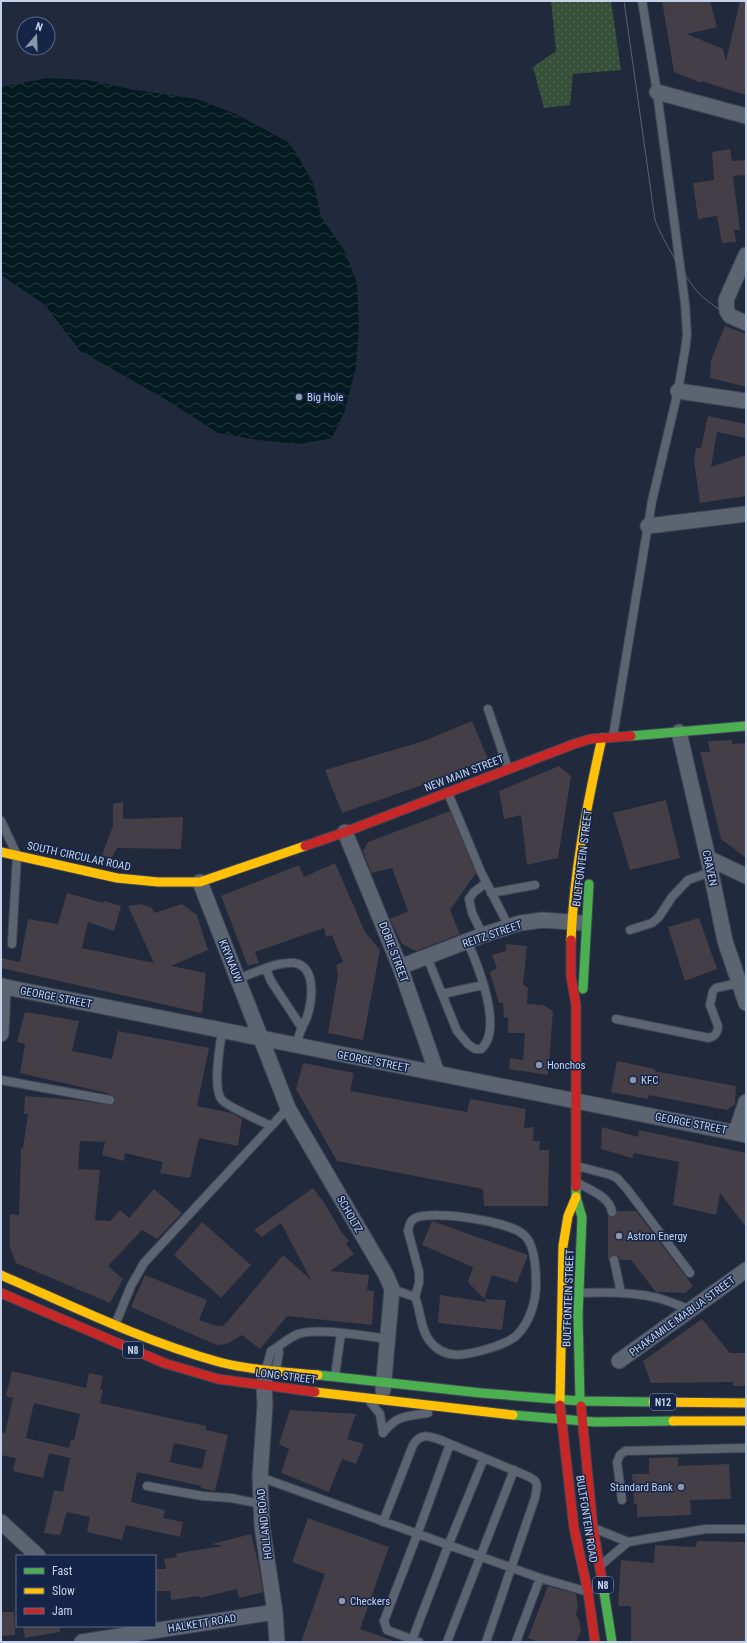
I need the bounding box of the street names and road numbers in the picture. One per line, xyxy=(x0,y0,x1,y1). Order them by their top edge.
street label: NEW MAIN STREET xyxy=(423,752,506,795)
street label: BULTFONTEIN STREET xyxy=(570,809,595,907)
street label: SOUTH CIRCULAR ROAD xyxy=(26,839,132,874)
street label: CRAVEN xyxy=(699,849,720,887)
street label: REITZ STREET xyxy=(461,918,524,951)
street label: DOBIE STREET xyxy=(376,920,411,984)
street label: KRYNAUW xyxy=(216,938,245,985)
street label: GEORGE STREET xyxy=(19,984,93,1011)
street label: GEORGE STREET xyxy=(336,1048,410,1075)
street label: GEORGE STREET xyxy=(654,1110,728,1137)
street label: SCHOLTZ xyxy=(334,1193,365,1235)
street label: BULTFONTEIN STREET xyxy=(560,1249,577,1347)
street label: PHAKAMILE MABIJA STREET xyxy=(627,1273,738,1359)
road number: N8 xyxy=(123,1342,143,1358)
street label: LONG STREET xyxy=(255,1366,317,1387)
road number: N12 xyxy=(650,1394,676,1410)
street label: BULTFONTEIN ROAD xyxy=(573,1474,600,1564)
street label: HOLLAND ROAD xyxy=(254,1488,275,1560)
road number: N8 xyxy=(593,1577,613,1593)
street label: HALKETT ROAD xyxy=(167,1612,237,1635)

